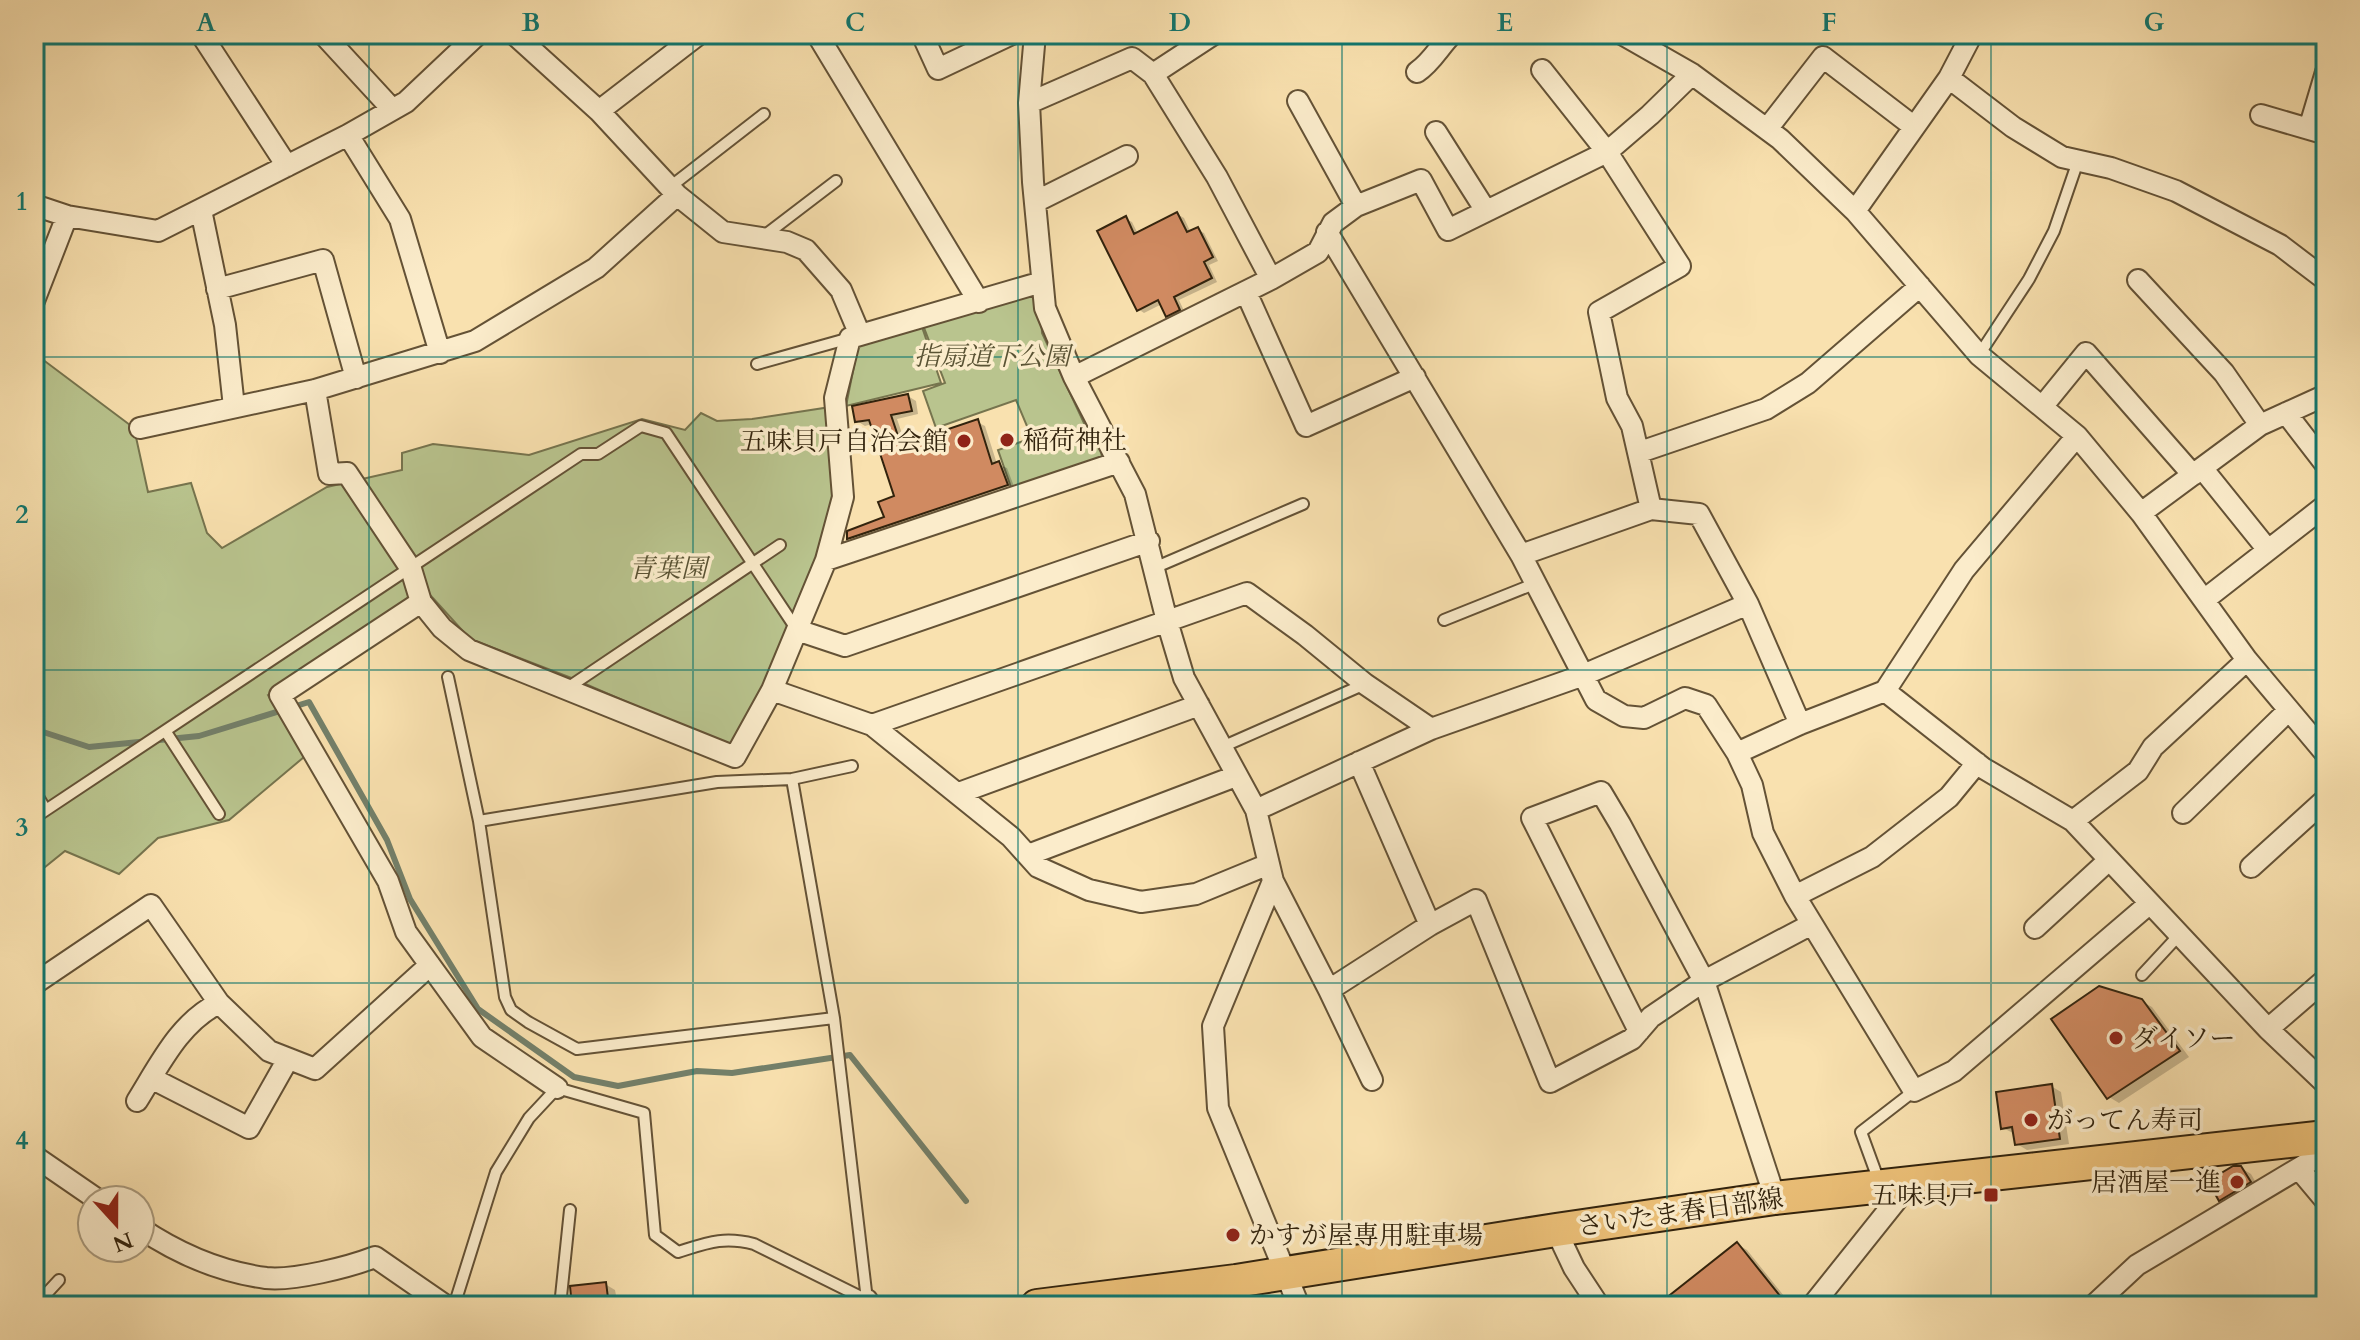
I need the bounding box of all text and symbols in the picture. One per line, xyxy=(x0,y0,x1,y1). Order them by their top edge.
text: A xyxy=(196,5,216,40)
text: B xyxy=(522,5,540,40)
text: C xyxy=(845,5,865,40)
text: D xyxy=(1169,5,1191,40)
text: E xyxy=(1497,5,1513,40)
text: F xyxy=(1821,5,1837,40)
text: G xyxy=(2143,5,2165,40)
text: 1 xyxy=(15,184,29,219)
park label: 指扇道下公園 xyxy=(914,339,1074,374)
place label: 稲荷神社 xyxy=(1023,423,1127,458)
place label: 五味貝戸自治会館 xyxy=(740,424,948,459)
marker: 稲荷神社 xyxy=(998,431,1016,449)
marker: 五味貝戸自治会館 xyxy=(955,432,973,450)
text: 2 xyxy=(15,497,29,532)
park label: 青葉園 xyxy=(629,551,711,586)
text: 3 xyxy=(15,810,29,845)
place label: ダイソー xyxy=(2132,1021,2235,1056)
marker: ダイソー xyxy=(2107,1029,2125,1047)
place label: がってん寿司 xyxy=(2047,1103,2203,1138)
marker: がってん寿司 xyxy=(2022,1111,2040,1129)
text: 4 xyxy=(15,1123,29,1158)
place label: 居酒屋一進 xyxy=(2091,1165,2221,1200)
marker: 居酒屋一進 xyxy=(2228,1173,2246,1191)
place label: 五味貝戸 xyxy=(1871,1178,1975,1213)
street label: さいたま春日部線 xyxy=(1575,1181,1786,1244)
north arrow xyxy=(76,1184,156,1264)
marker: 五味貝戸 xyxy=(1982,1186,2000,1204)
place label: かすが屋専用駐車場 xyxy=(1249,1218,1483,1253)
text: N xyxy=(109,1224,137,1259)
marker: かすが屋専用駐車場 xyxy=(1224,1226,1242,1244)

